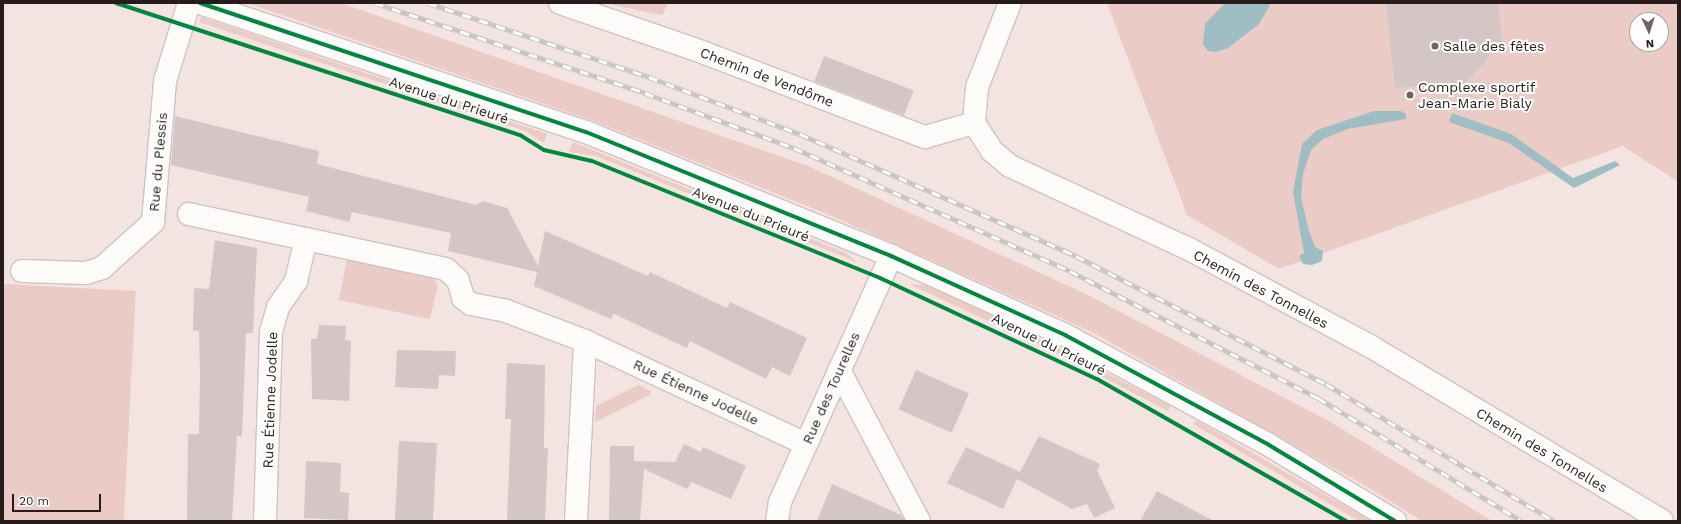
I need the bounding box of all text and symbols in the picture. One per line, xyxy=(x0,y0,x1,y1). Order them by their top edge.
north arrow xyxy=(1629,12,1669,52)
text: N xyxy=(1645,37,1654,50)
place label: Salle des fêtes xyxy=(1443,38,1545,54)
marker: Salle des fêtes xyxy=(1430,41,1440,51)
street label: Chemin de Vendôme xyxy=(698,44,836,110)
street label: Avenue du Prieuré xyxy=(387,73,511,127)
place label: Complexe sportif Jean-Marie Bialy xyxy=(1418,79,1535,112)
marker: Complexe sportif Jean-Marie Bialy xyxy=(1405,90,1415,100)
street label: Rue du Plessis xyxy=(145,112,171,212)
street label: Avenue du Prieuré xyxy=(690,183,812,245)
street label: Chemin des Tonnelles xyxy=(1191,246,1331,332)
street label: Avenue du Prieuré xyxy=(989,309,1109,379)
street label: Rue des Tourelles xyxy=(799,329,863,447)
street label: Rue Étienne Jodelle xyxy=(259,331,281,469)
street label: Rue Étienne Jodelle xyxy=(630,355,762,429)
street label: Chemin des Tonnelles xyxy=(1473,404,1611,496)
scale bar xyxy=(14,486,103,512)
text: 20 m xyxy=(19,494,49,508)

